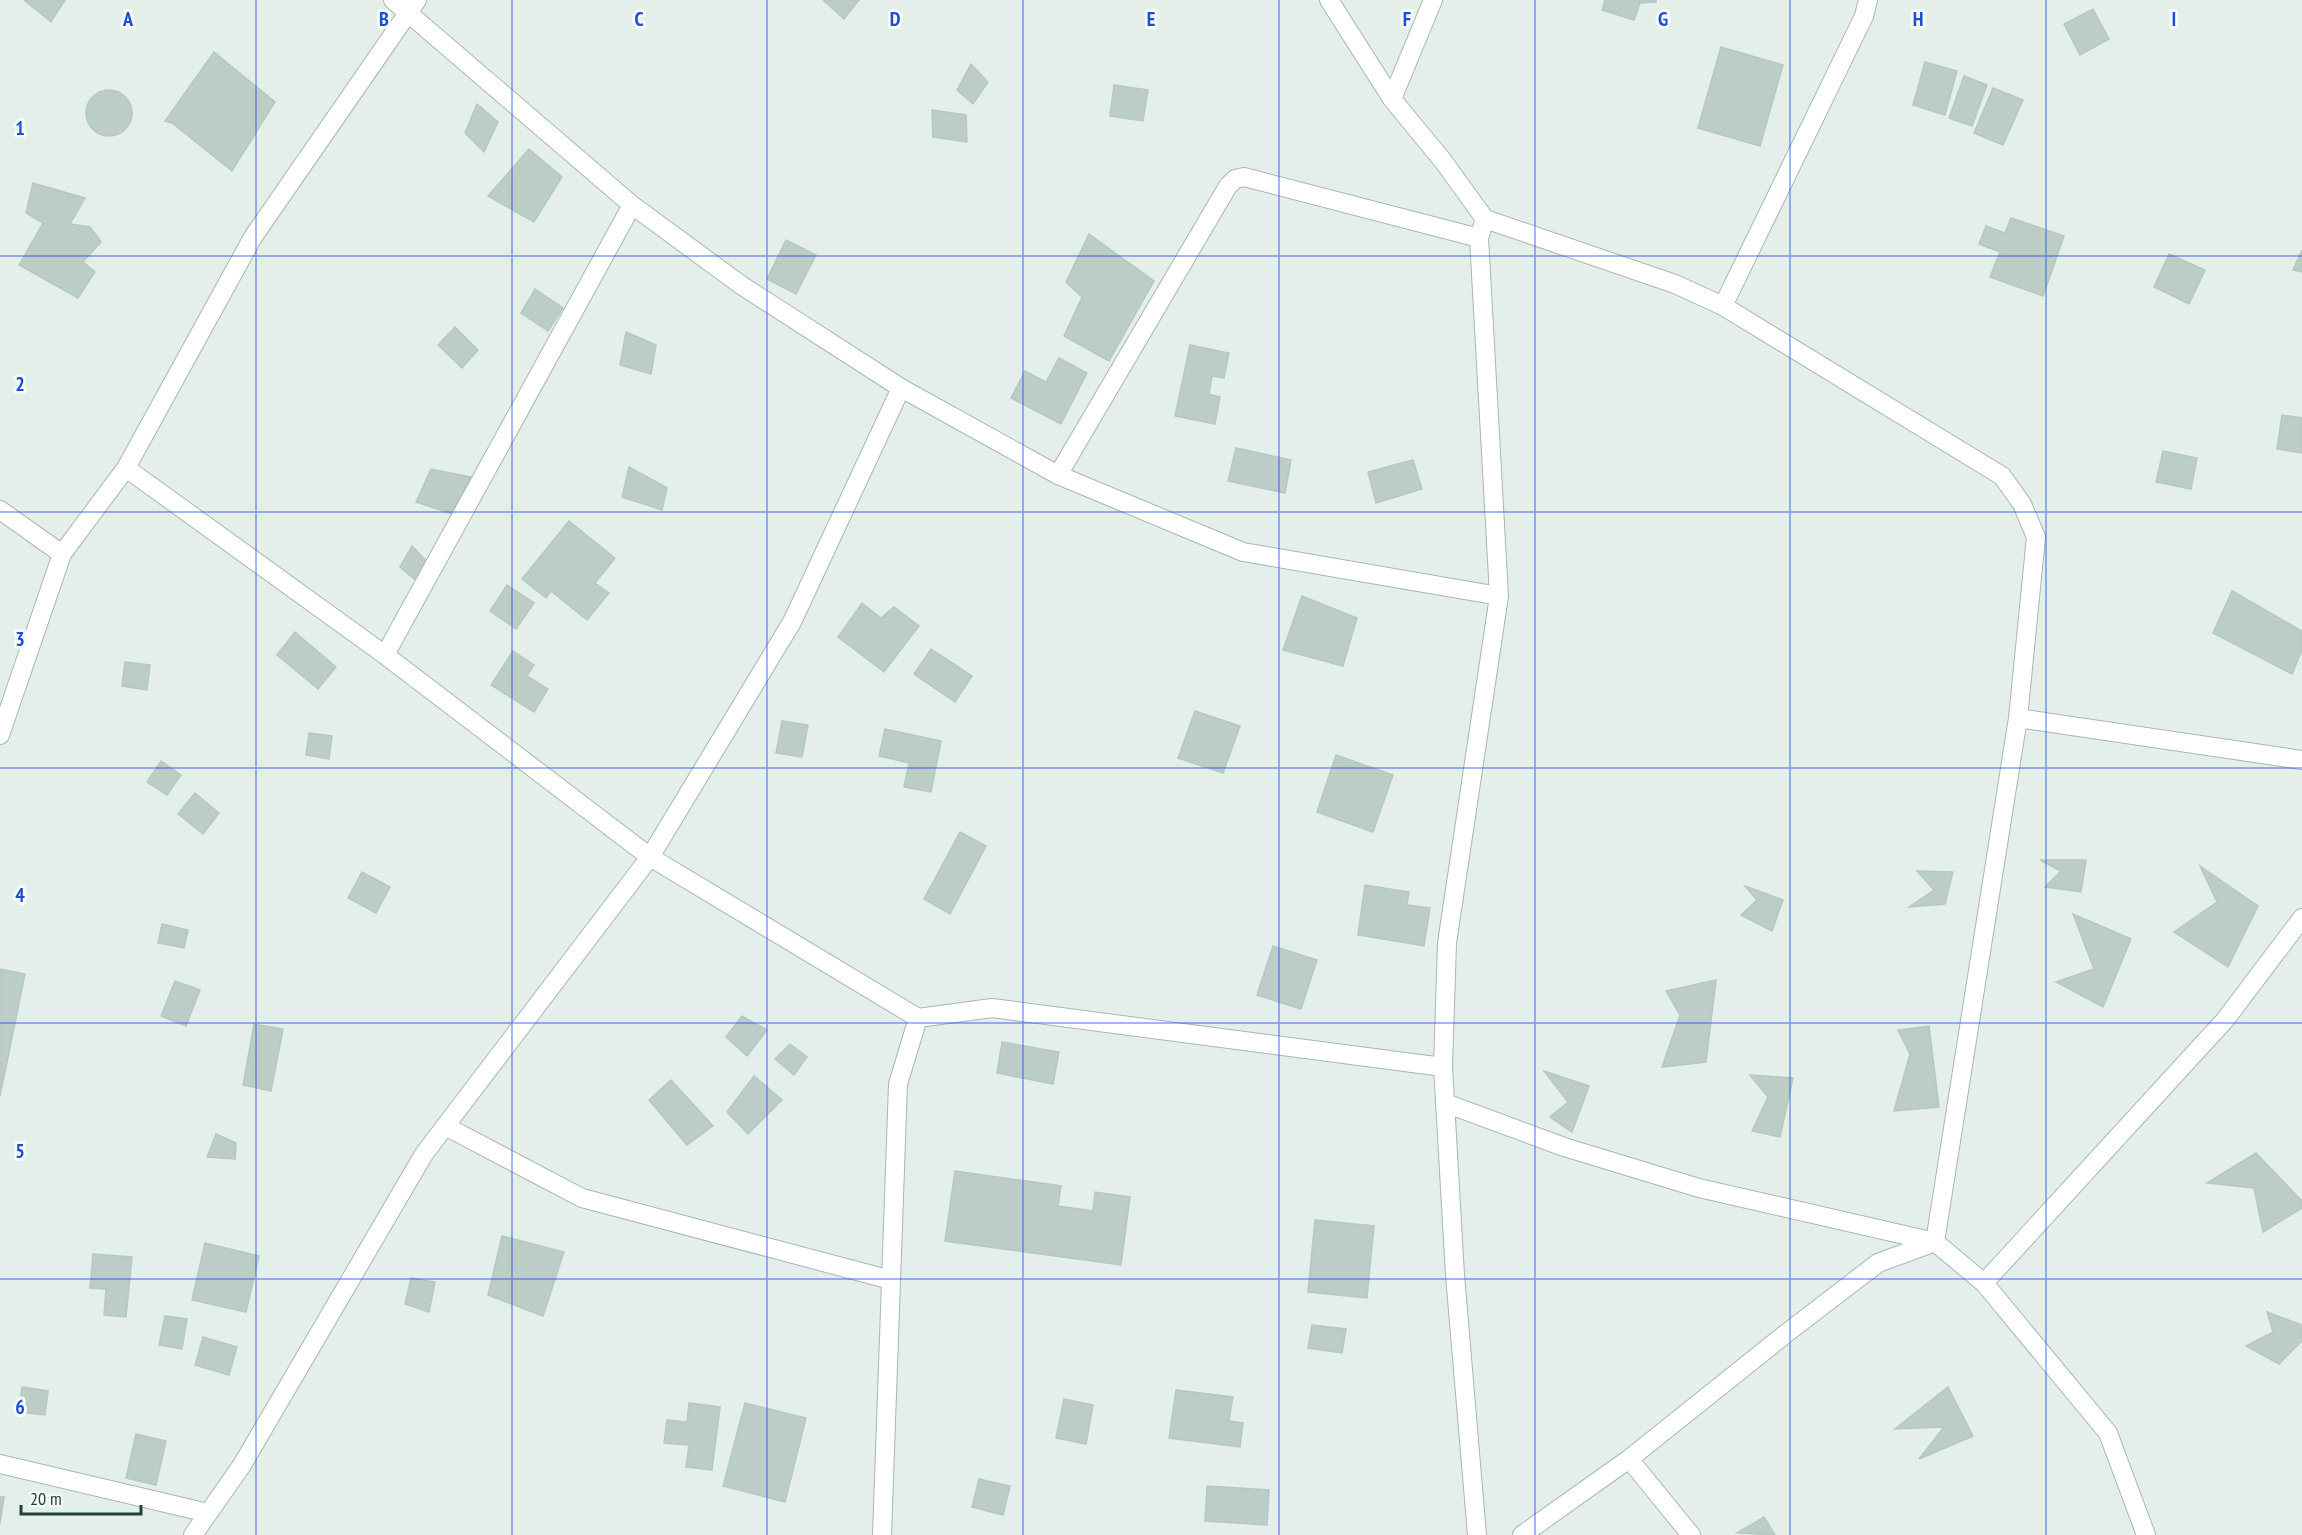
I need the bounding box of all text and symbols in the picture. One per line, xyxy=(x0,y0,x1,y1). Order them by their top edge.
text: A xyxy=(122,6,134,32)
text: B xyxy=(379,6,389,32)
text: C xyxy=(634,6,644,32)
text: D xyxy=(890,6,901,32)
text: E xyxy=(1147,6,1155,32)
text: F xyxy=(1403,6,1411,32)
text: G xyxy=(1658,6,1668,32)
text: H xyxy=(1913,6,1923,32)
text: I xyxy=(2172,6,2176,32)
text: 1 xyxy=(15,115,25,141)
text: 2 xyxy=(15,371,25,397)
text: 3 xyxy=(15,626,25,652)
text: 4 xyxy=(15,882,25,908)
text: 5 xyxy=(15,1138,25,1164)
text: 6 xyxy=(15,1394,25,1420)
scale bar xyxy=(21,1478,141,1516)
text: 20 m xyxy=(30,1487,62,1510)

